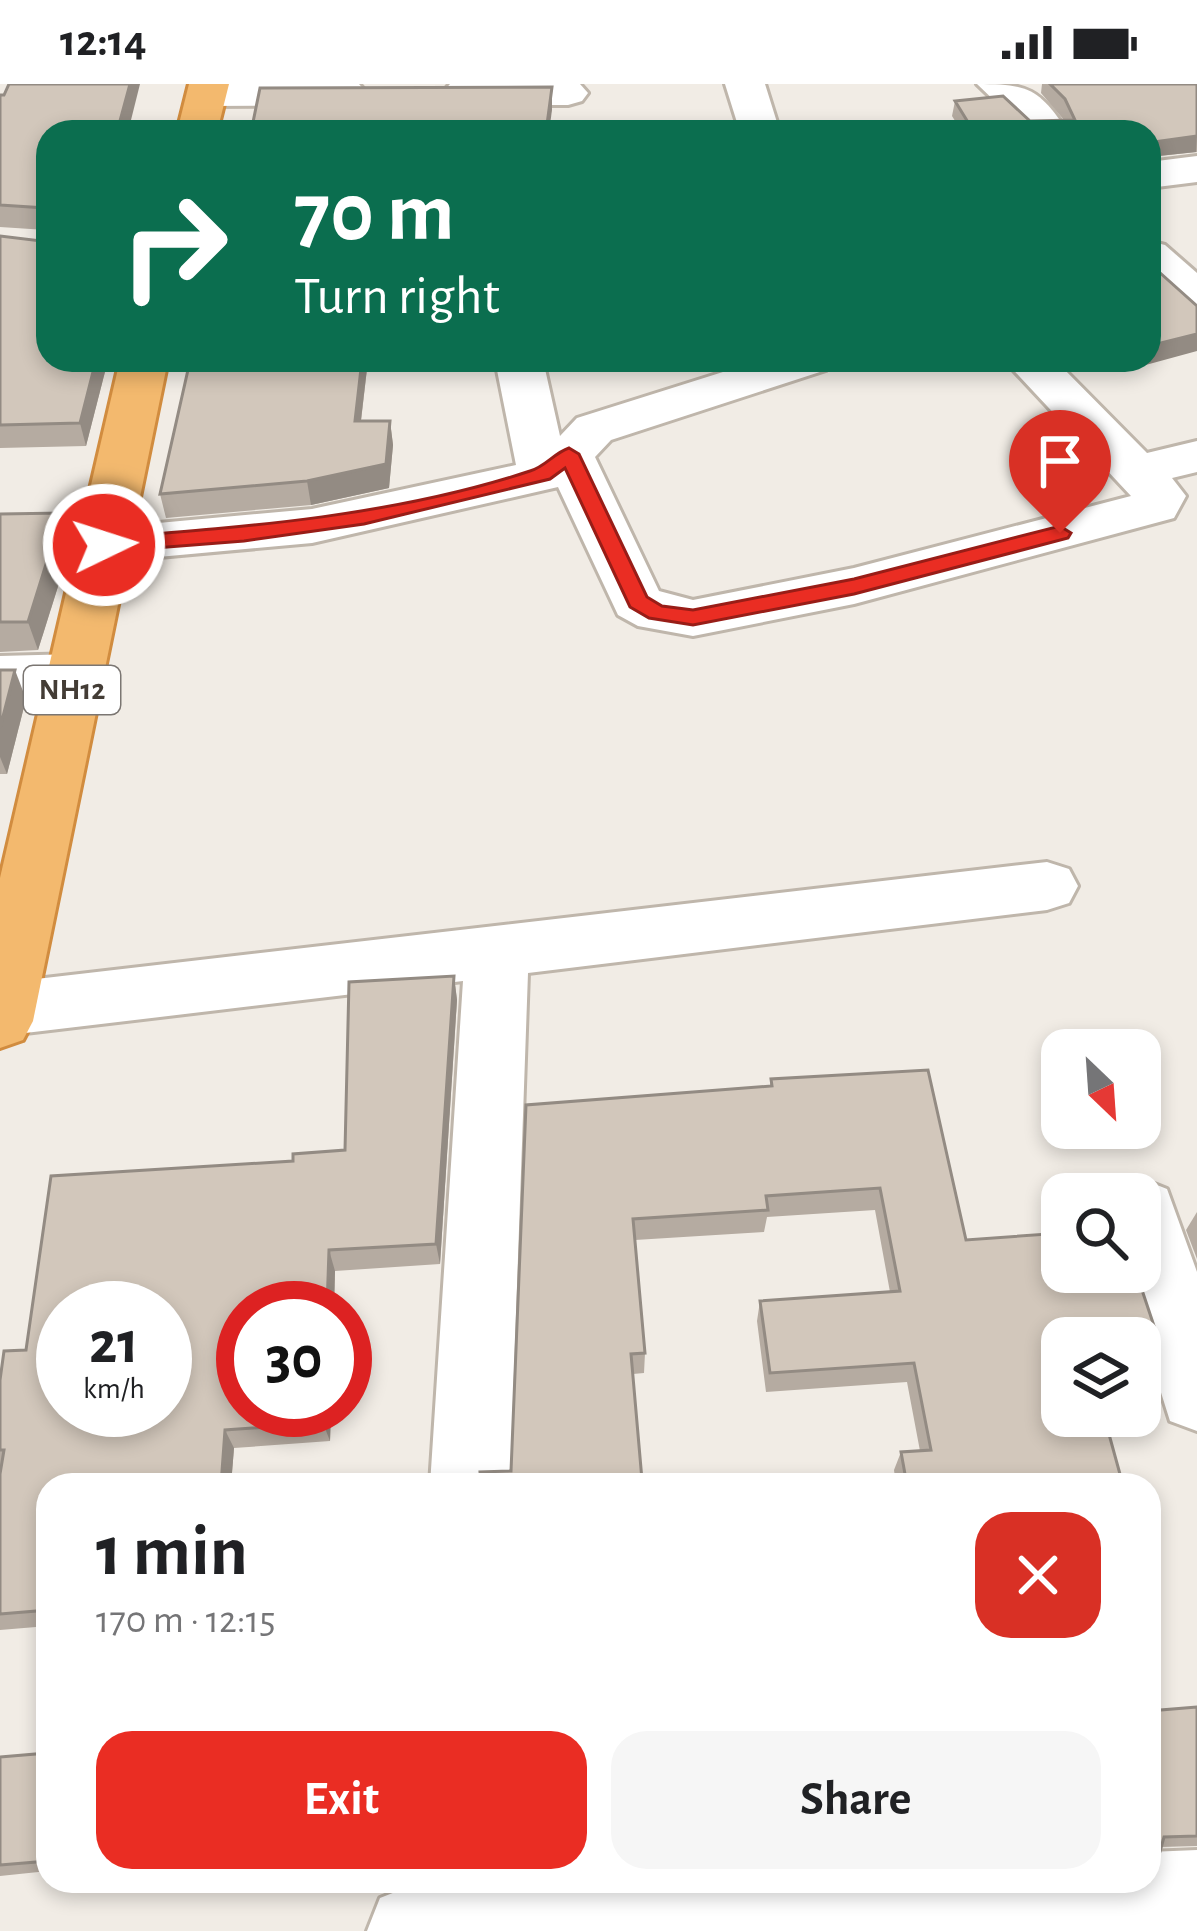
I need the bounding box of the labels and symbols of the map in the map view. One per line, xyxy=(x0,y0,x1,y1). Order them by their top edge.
pin xyxy=(1009,410,1111,533)
position arrow xyxy=(41,482,167,608)
road number: NH12 xyxy=(24,666,120,714)
north arrow xyxy=(1041,1029,1161,1149)
speed limit sign: 30 xyxy=(216,1281,372,1437)

